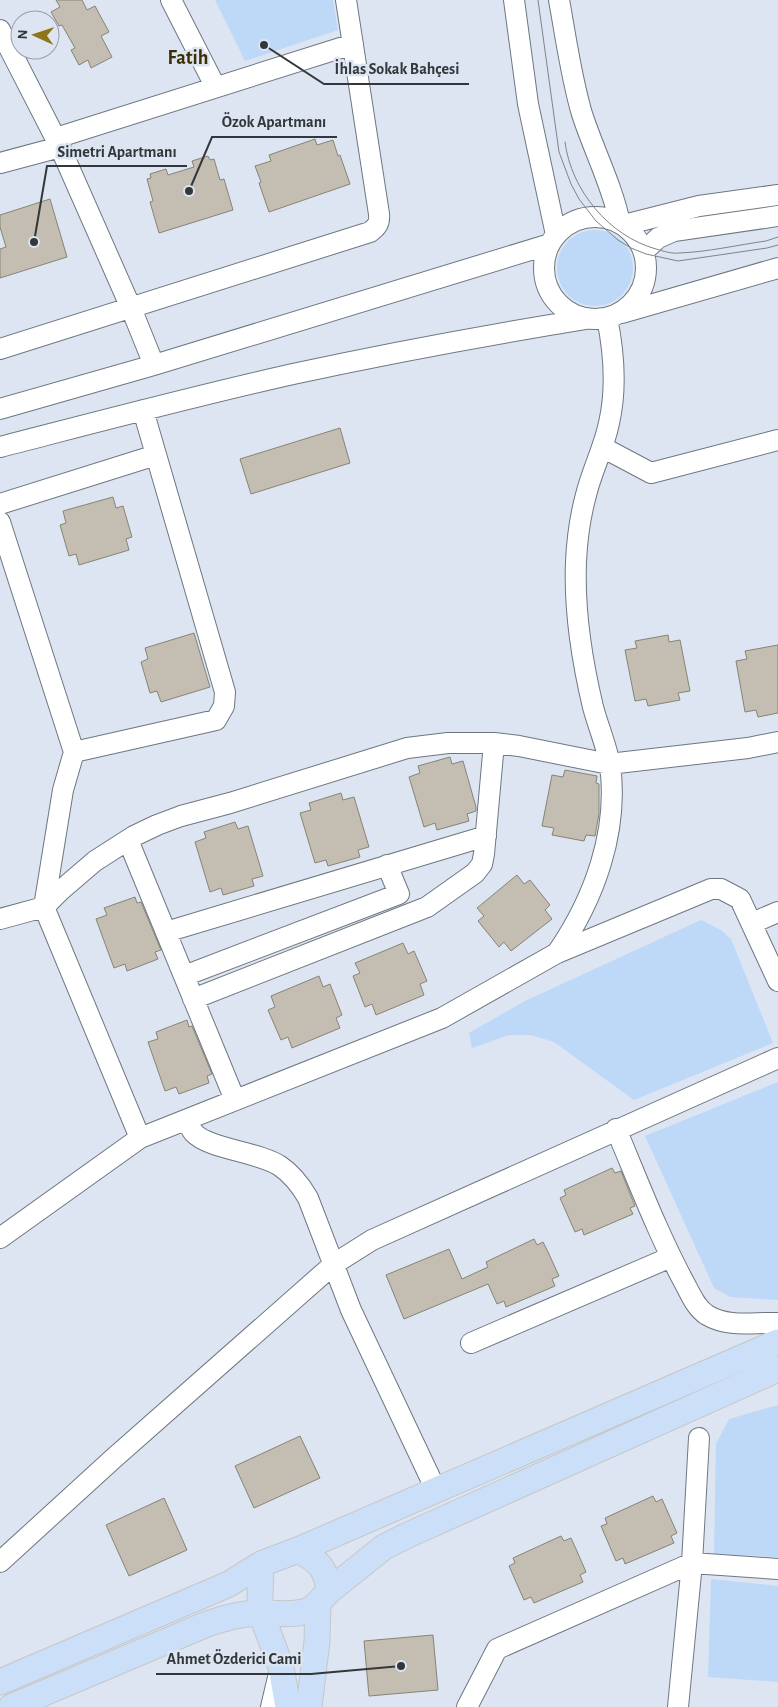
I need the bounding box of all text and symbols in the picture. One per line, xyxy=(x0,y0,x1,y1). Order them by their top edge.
north arrow xyxy=(10,10,60,60)
text: N xyxy=(16,29,30,40)
district label: Fatih xyxy=(168,48,208,68)
callout: İhlas Sokak Bahçesi xyxy=(324,53,469,84)
text: İhlas Sokak Bahçesi xyxy=(335,59,459,77)
callout: Özok Apartmanı xyxy=(212,106,337,137)
text: Özok Apartmanı xyxy=(222,112,326,130)
callout: Simetri Apartmanı xyxy=(47,135,187,166)
text: Simetri Apartmanı xyxy=(57,144,177,160)
callout: Ahmet Özderici Cami xyxy=(156,1643,311,1674)
text: Ahmet Özderici Cami xyxy=(167,1649,301,1667)

